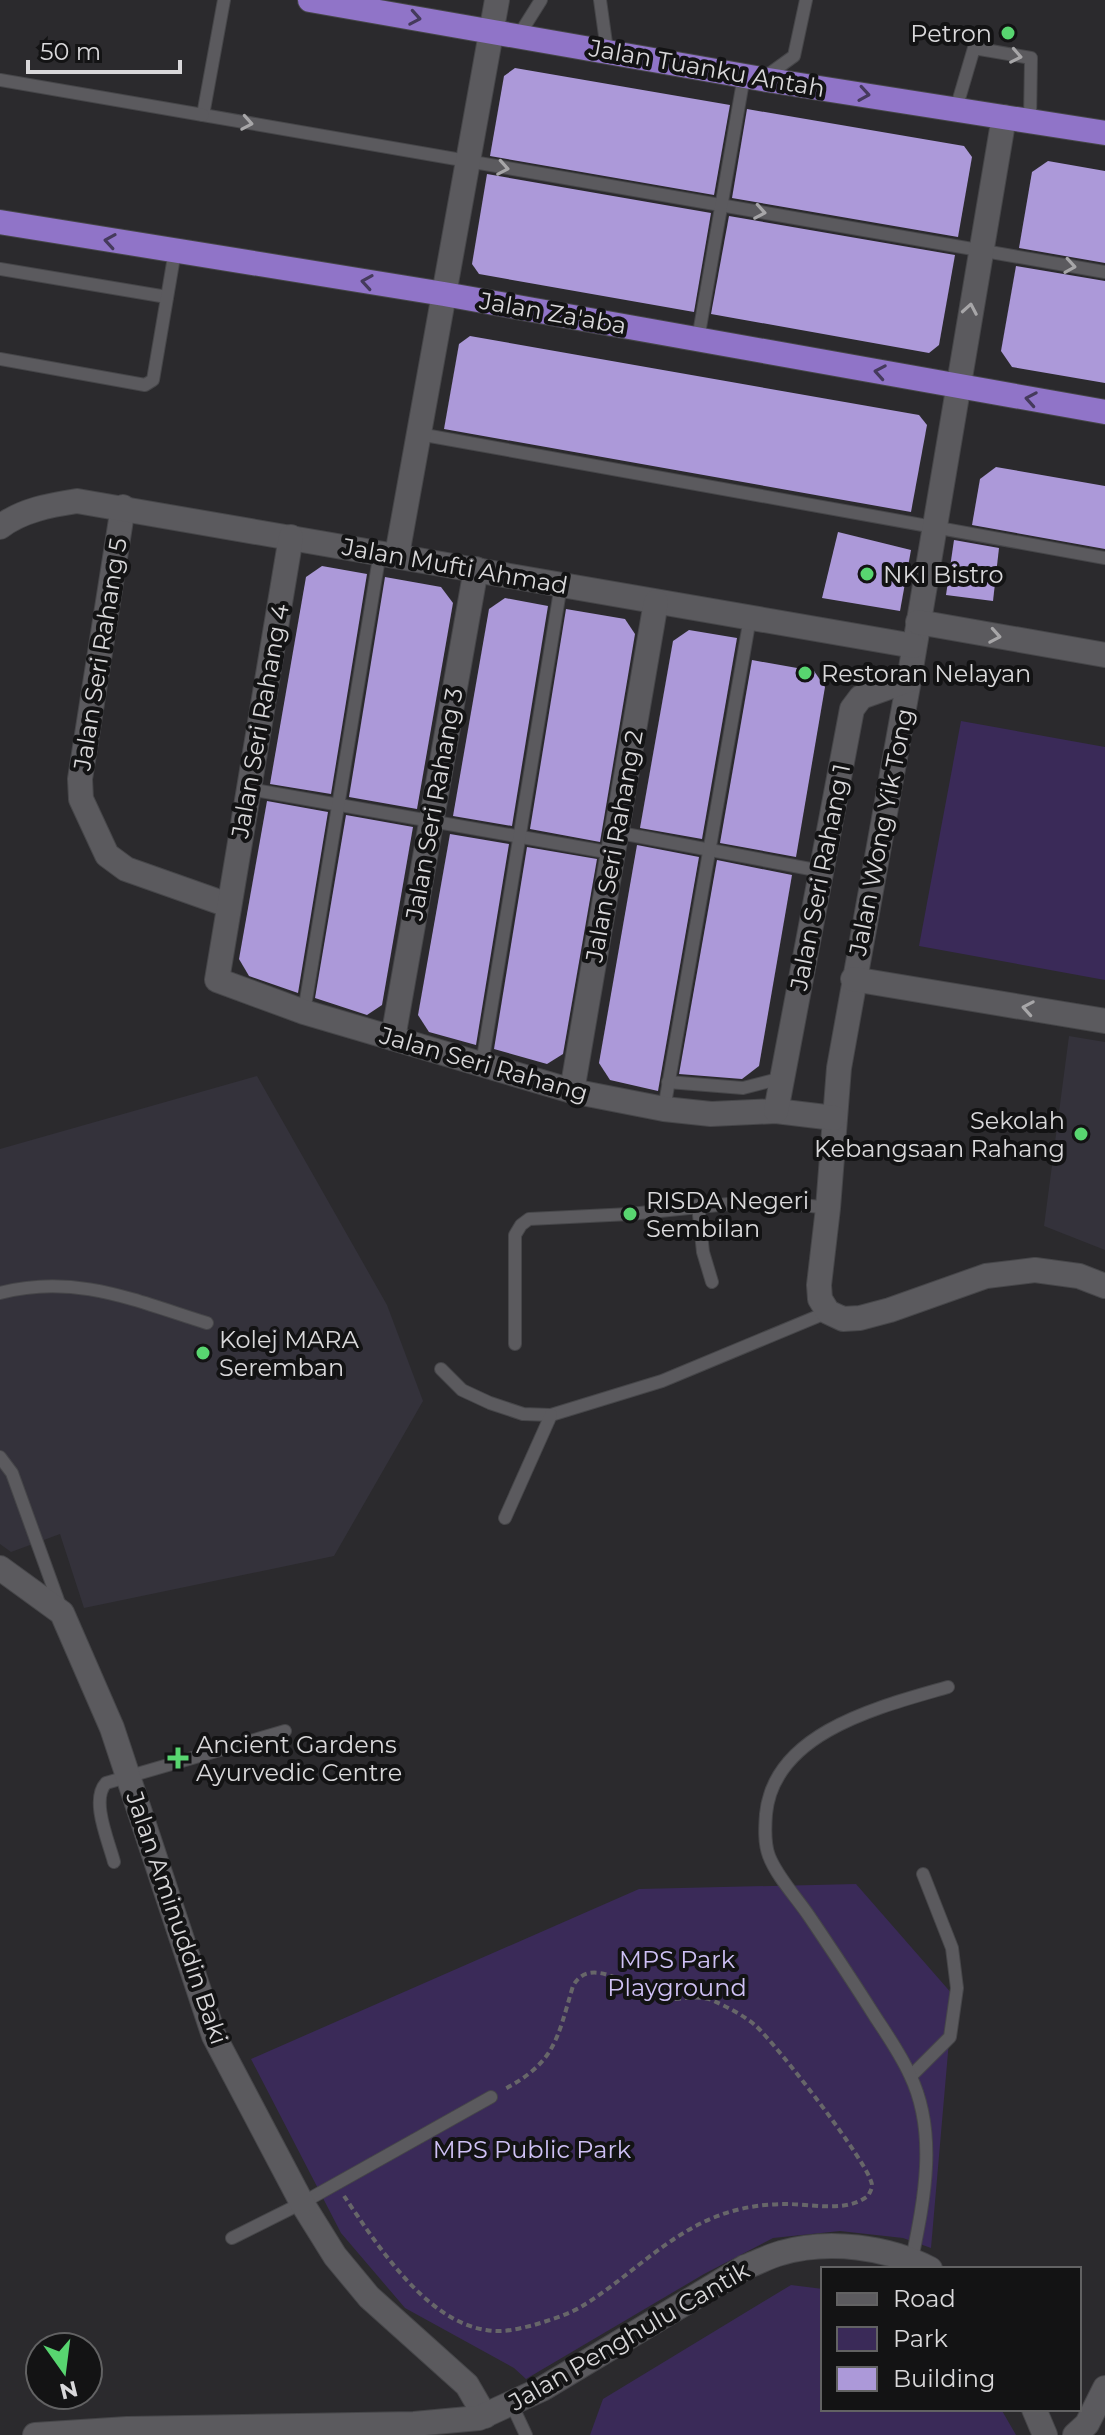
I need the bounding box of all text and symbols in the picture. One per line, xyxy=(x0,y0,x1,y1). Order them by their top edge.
one-way arrow xyxy=(408,8,421,25)
place label: Petron xyxy=(910,19,992,48)
scale bar xyxy=(28,24,180,74)
marker: Petron xyxy=(999,24,1017,42)
street label: Jalan Tuanku Antah xyxy=(586,33,827,103)
text: 50 m xyxy=(40,37,101,66)
one-way arrow xyxy=(1009,46,1023,63)
one-way arrow xyxy=(857,85,871,102)
one-way arrow xyxy=(241,114,254,131)
one-way arrow xyxy=(497,158,510,175)
one-way arrow xyxy=(753,203,766,220)
one-way arrow xyxy=(103,233,117,250)
one-way arrow xyxy=(1063,257,1077,274)
one-way arrow xyxy=(360,274,374,291)
street label: Jalan Za'aba xyxy=(476,286,629,340)
one-way arrow xyxy=(961,302,978,316)
one-way arrow xyxy=(873,365,887,382)
one-way arrow xyxy=(1024,391,1038,408)
street label: Jalan Mufti Ahmad xyxy=(339,532,570,600)
street label: Jalan Seri Rahang 5 xyxy=(67,536,133,773)
place label: NKI Bistro xyxy=(883,560,1004,589)
marker: NKI Bistro xyxy=(858,565,876,583)
street label: Jalan Seri Rahang 4 xyxy=(225,601,295,841)
one-way arrow xyxy=(988,626,1002,643)
place label: Restoran Nelayan xyxy=(821,659,1031,688)
marker: Restoran Nelayan xyxy=(796,664,814,682)
street label: Jalan Seri Rahang 3 xyxy=(399,686,469,923)
street label: Jalan Wong Yik Tong xyxy=(843,706,919,959)
street label: Jalan Seri Rahang 2 xyxy=(579,728,649,965)
street label: Jalan Seri Rahang 1 xyxy=(784,761,856,994)
one-way arrow xyxy=(1021,1001,1035,1018)
street label: Jalan Seri Rahang xyxy=(376,1020,591,1108)
place label: Sekolah Kebangsaan Rahang xyxy=(814,1106,1065,1163)
marker: Sekolah Kebangsaan Rahang xyxy=(1072,1125,1090,1143)
place label: RISDA Negeri Sembilan xyxy=(646,1186,809,1243)
marker: RISDA Negeri Sembilan xyxy=(621,1205,639,1223)
place label: Kolej MARA Seremban xyxy=(219,1325,360,1382)
marker: Kolej MARA Seremban xyxy=(194,1344,212,1362)
place label: Ancient Gardens Ayurvedic Centre xyxy=(196,1730,402,1787)
marker: Ancient Gardens Ayurvedic Centre xyxy=(167,1747,189,1769)
street label: Jalan Aminuddin Baki xyxy=(120,1787,234,2048)
park label: MPS Park Playground xyxy=(607,1945,747,2002)
park label: MPS Public Park xyxy=(433,2135,632,2164)
street label: Jalan Penghulu Cantik xyxy=(503,2255,755,2417)
legend xyxy=(821,2267,1081,2411)
text: Road xyxy=(893,2284,956,2313)
text: Park xyxy=(893,2324,948,2353)
north arrow xyxy=(24,2331,104,2411)
text: Building xyxy=(893,2364,996,2393)
text: N xyxy=(57,2375,81,2405)

